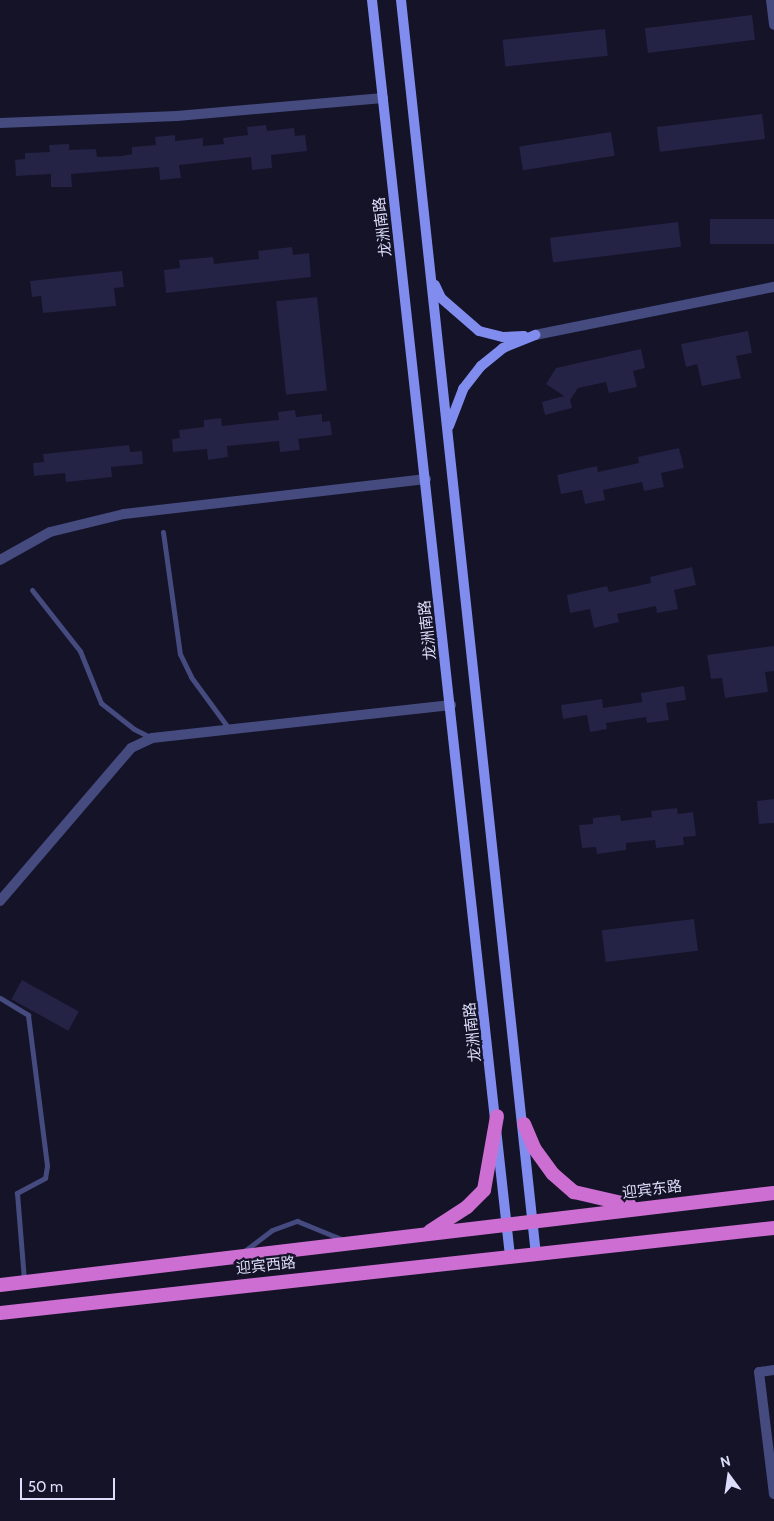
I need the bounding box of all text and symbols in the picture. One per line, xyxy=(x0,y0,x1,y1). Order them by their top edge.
street label: 龙洲南路 xyxy=(370,196,396,258)
street label: 龙洲南路 xyxy=(416,599,440,661)
street label: 龙洲南路 xyxy=(461,1001,485,1063)
street label: 迎宾东路 xyxy=(621,1177,683,1203)
street label: 迎宾西路 xyxy=(235,1254,297,1278)
north arrow xyxy=(704,1451,754,1501)
text: N xyxy=(718,1452,732,1471)
scale bar xyxy=(22,1468,118,1500)
text: 50 m xyxy=(28,1478,63,1496)

